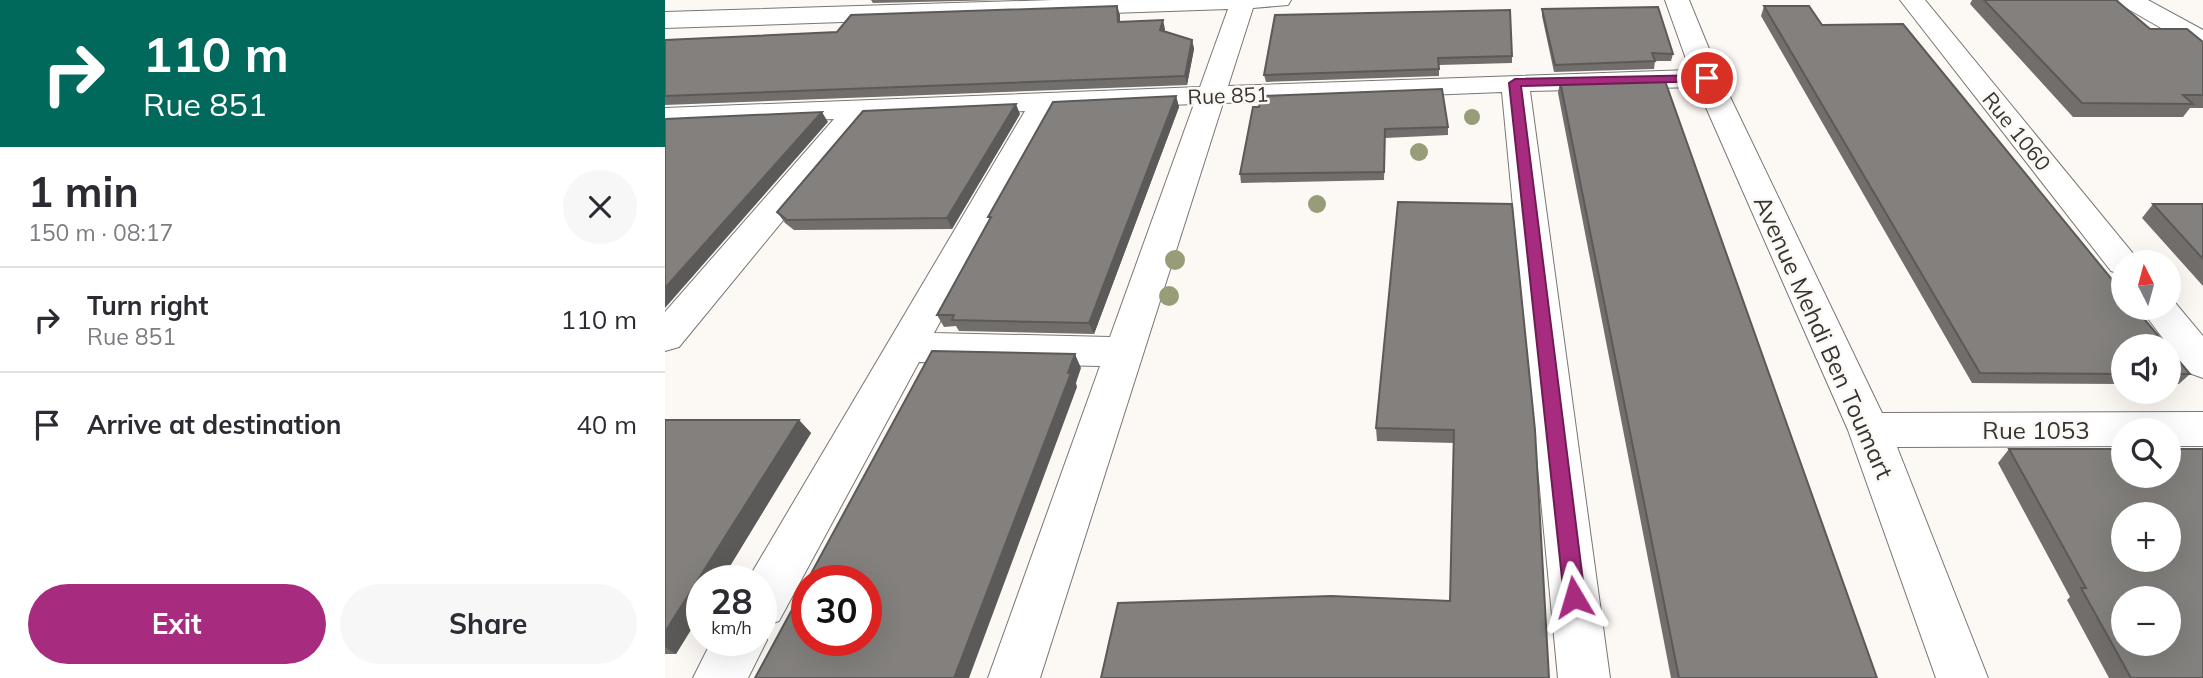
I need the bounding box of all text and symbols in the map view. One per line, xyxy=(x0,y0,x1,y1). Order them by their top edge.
text: 110 m xyxy=(143,23,289,84)
icon: right xyxy=(28,28,119,119)
pin xyxy=(1677,48,1737,108)
icon: arrive xyxy=(1688,59,1726,97)
street label: Rue 851 xyxy=(1187,81,1269,109)
text: Rue 851 xyxy=(143,84,267,124)
street label: Rue 1060 xyxy=(1977,86,2057,176)
text: 1 min xyxy=(28,165,139,218)
button: close xyxy=(563,170,637,244)
street label: Avenue Mehdi Ben Toumart xyxy=(1748,191,1900,483)
text: 150 m · 08:17 xyxy=(28,218,173,247)
north arrow xyxy=(2111,250,2181,320)
map controls xyxy=(2111,250,2181,656)
text: Turn right xyxy=(87,289,208,322)
icon: right xyxy=(28,301,66,339)
text: 110 m xyxy=(561,303,637,336)
text: Rue 851 xyxy=(87,322,176,351)
button: sound xyxy=(2111,334,2181,404)
icon: arrive xyxy=(28,406,66,444)
text: Arrive at destination xyxy=(87,408,342,441)
text: 40 m xyxy=(576,408,637,441)
street label: Rue 1053 xyxy=(1982,415,2090,445)
button: search xyxy=(2111,418,2181,488)
button: + xyxy=(2111,502,2181,572)
position arrow xyxy=(1537,560,1611,634)
speed limit sign: 30 xyxy=(791,565,882,656)
text: 28 xyxy=(710,579,753,623)
button: Exit xyxy=(28,584,326,664)
button: Share xyxy=(340,584,637,664)
button: − xyxy=(2111,586,2181,656)
text: km/h xyxy=(711,616,752,639)

